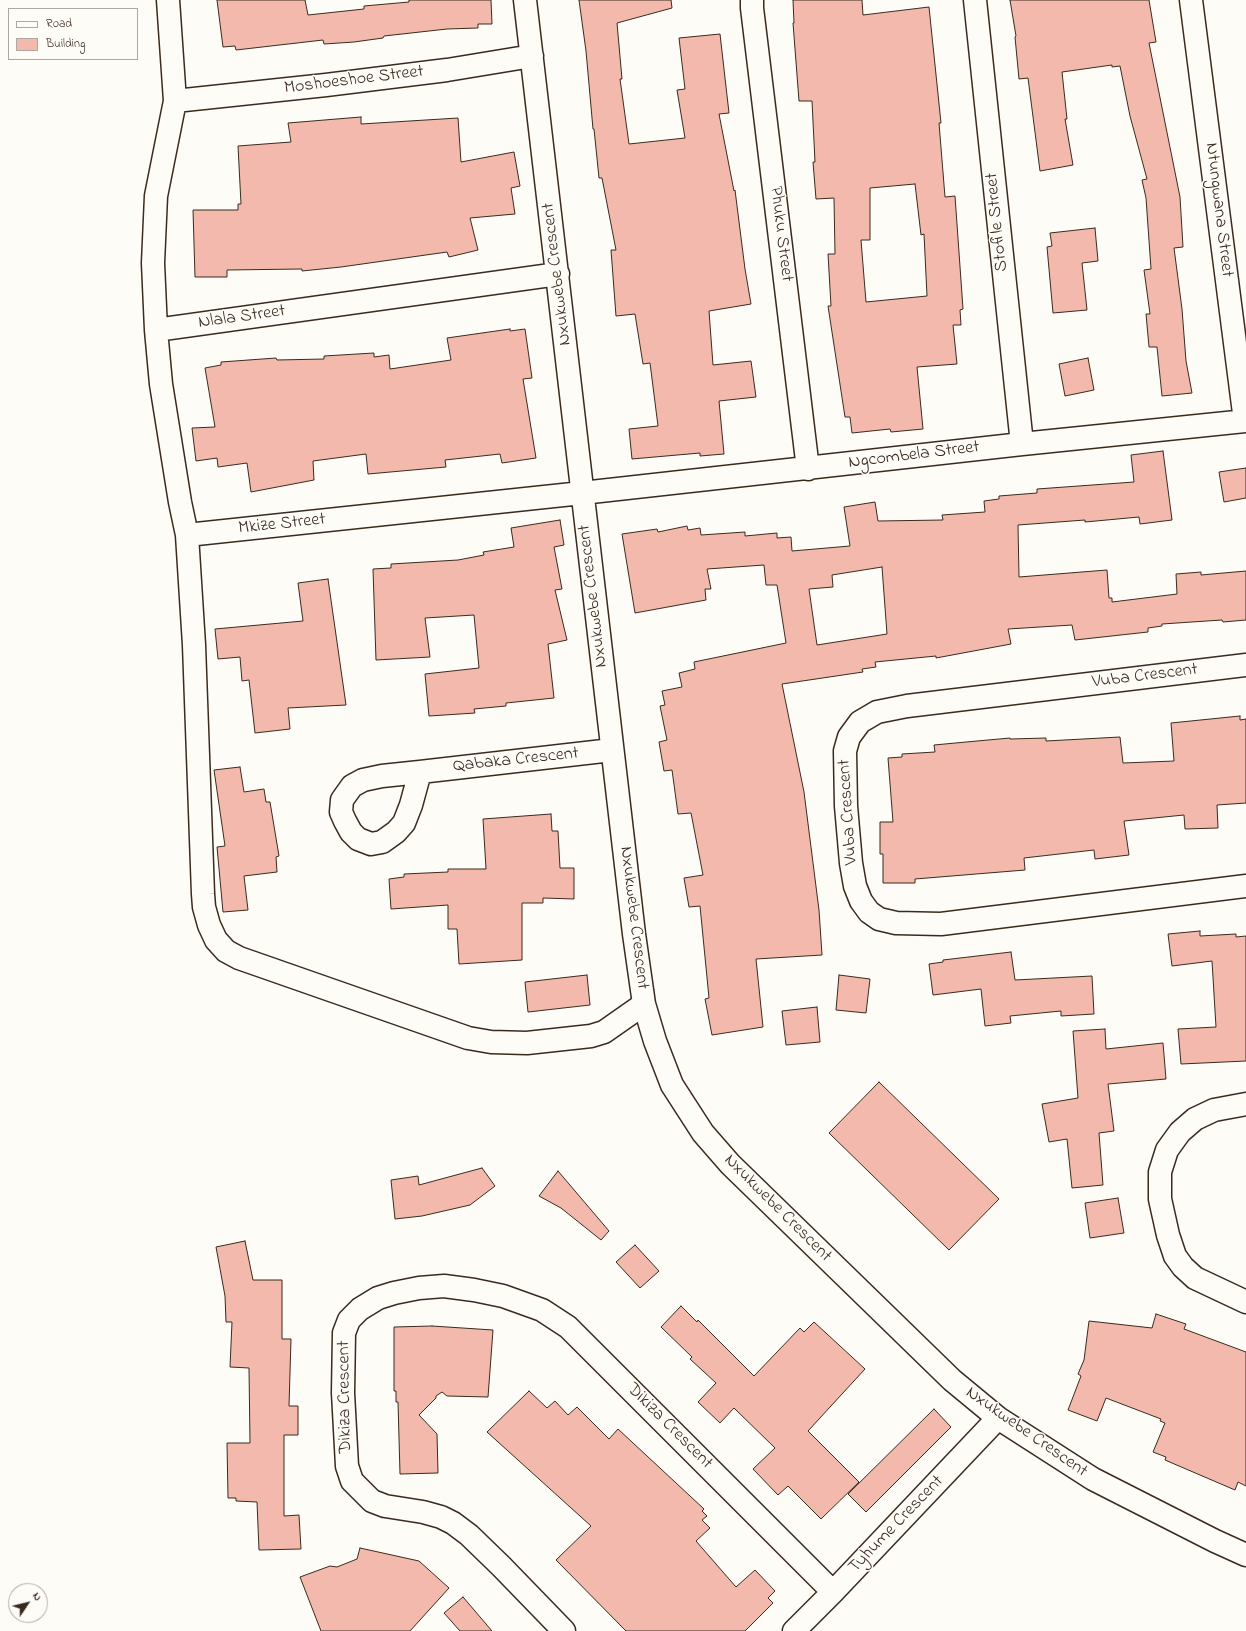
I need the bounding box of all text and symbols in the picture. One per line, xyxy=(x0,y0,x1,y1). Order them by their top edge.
legend xyxy=(8,8,138,60)
text: Road xyxy=(46,15,72,33)
text: Building xyxy=(46,35,85,53)
street label: Moshoeshoe Street xyxy=(283,62,425,100)
street label: Ntungwana Street xyxy=(1199,141,1237,279)
street label: Stofile Street xyxy=(982,171,1014,273)
street label: Phuku Street xyxy=(763,185,797,283)
street label: Nxukwebe Crescent xyxy=(539,201,577,347)
street label: Nlala Street xyxy=(197,301,287,335)
street label: Ngcombela Street xyxy=(847,437,981,475)
street label: Mkize Street xyxy=(237,510,327,540)
street label: Nxukwebe Crescent xyxy=(575,523,613,669)
street label: Vuba Crescent xyxy=(1091,660,1199,694)
street label: Qabaka Crescent xyxy=(452,744,580,778)
street label: Vuba Crescent xyxy=(835,758,863,866)
street label: Nxukwebe Crescent xyxy=(614,845,652,991)
street label: Nxukwebe Crescent xyxy=(718,1150,836,1268)
street label: Dikiza Crescent xyxy=(334,1340,358,1454)
street label: Dikiza Crescent xyxy=(621,1379,717,1475)
street label: Nxukwebe Crescent xyxy=(961,1383,1091,1483)
street label: Tyhume Crescent xyxy=(845,1472,949,1578)
north arrow xyxy=(8,1583,48,1623)
text: N xyxy=(28,1589,46,1604)

